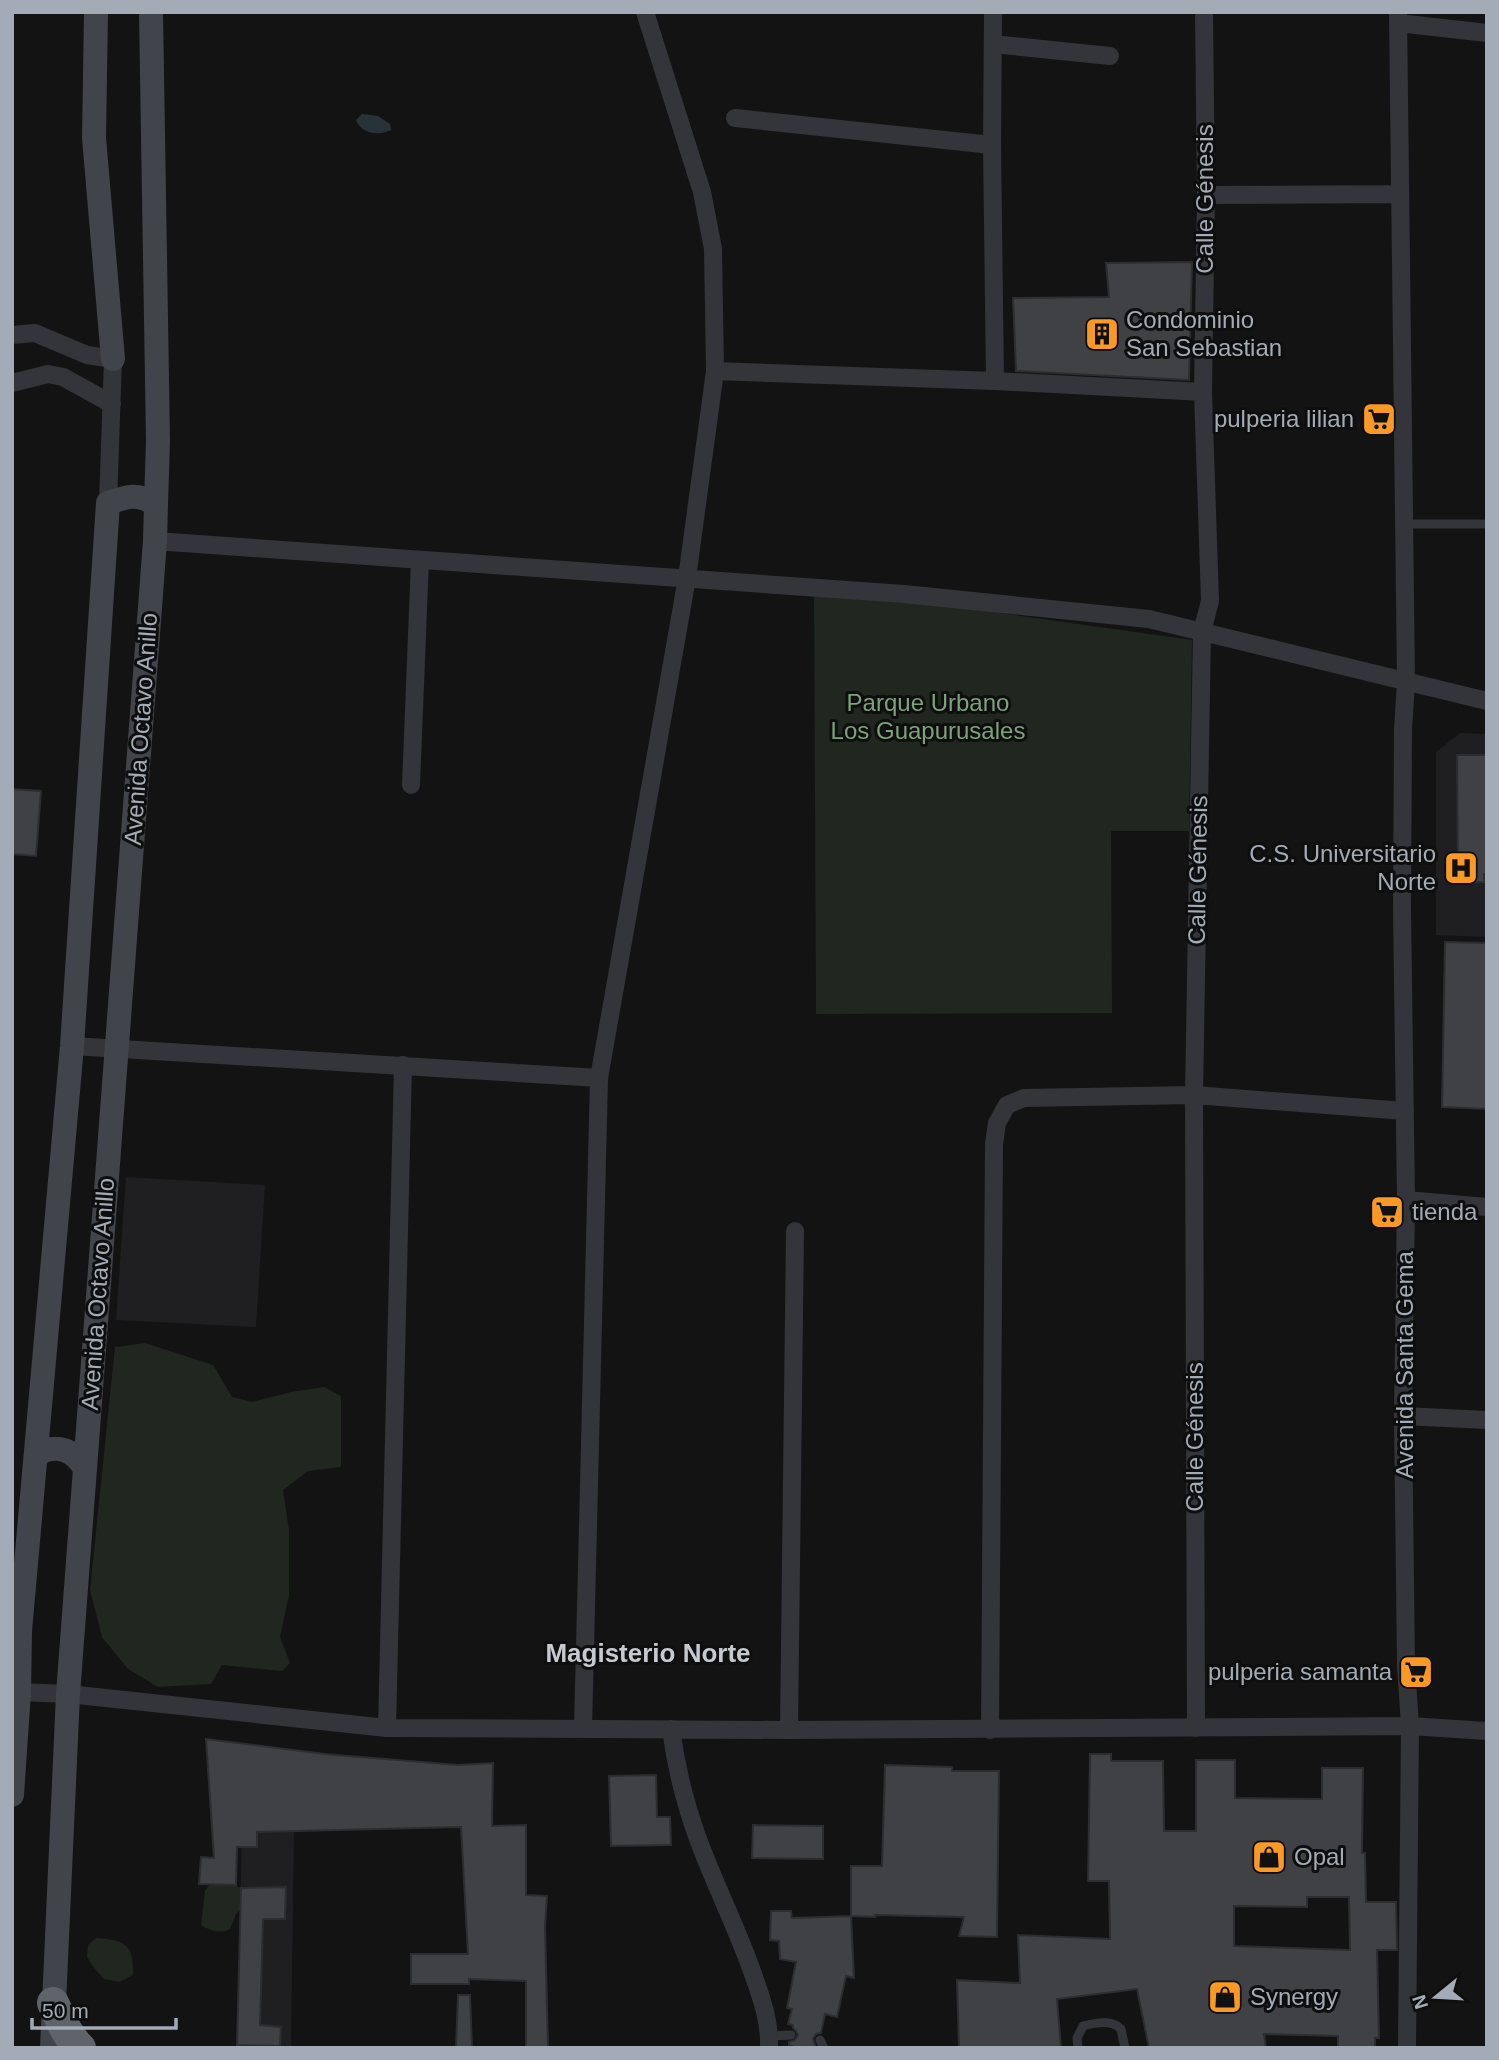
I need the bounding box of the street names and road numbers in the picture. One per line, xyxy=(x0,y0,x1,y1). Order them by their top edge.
street label: Calle Génesis xyxy=(1191,124,1218,274)
street label: Avenida Octavo Anillo xyxy=(119,612,162,846)
street label: Calle Génesis xyxy=(1183,795,1212,945)
street label: Avenida Octavo Anillo xyxy=(76,1177,119,1411)
street label: Avenida Santa Gema xyxy=(1391,1251,1418,1479)
street label: Calle Génesis xyxy=(1181,1362,1208,1512)

